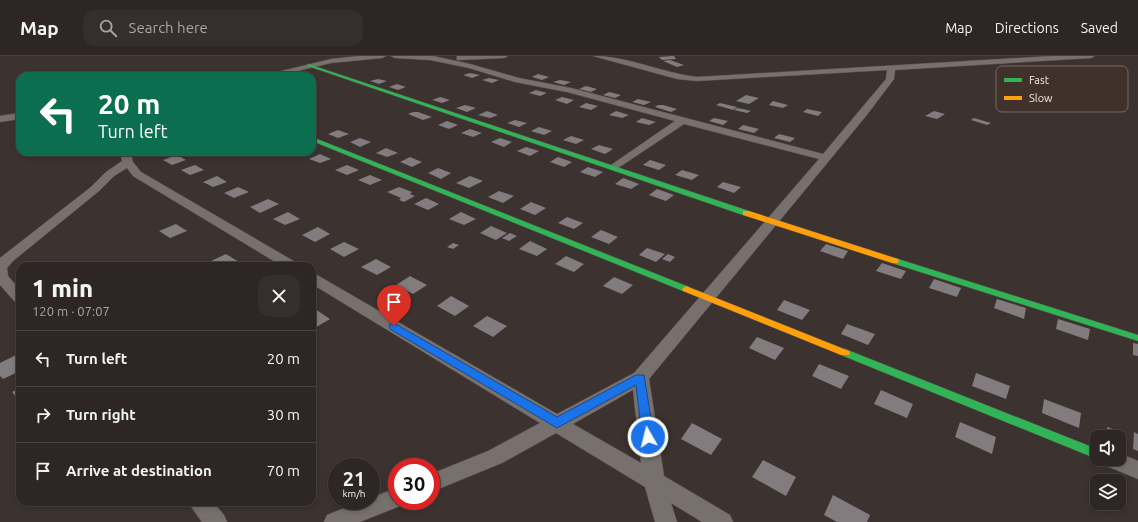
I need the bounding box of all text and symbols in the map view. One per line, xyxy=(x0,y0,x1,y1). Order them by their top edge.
search box xyxy=(83,10,363,46)
text: Map xyxy=(20,17,59,39)
icon: search xyxy=(97,17,119,39)
text: Search here xyxy=(129,19,208,36)
text: Map xyxy=(945,20,973,36)
text: Directions xyxy=(995,20,1059,36)
text: Saved xyxy=(1081,20,1118,36)
legend xyxy=(996,66,1128,112)
text: Fast xyxy=(1029,74,1050,86)
icon: left xyxy=(32,88,84,140)
text: 20 m xyxy=(98,88,160,119)
text: Slow xyxy=(1029,92,1053,104)
text: Turn left xyxy=(98,121,168,141)
text: 1 min xyxy=(32,275,93,302)
button: close xyxy=(258,275,300,317)
pin xyxy=(377,285,411,326)
icon: arrive xyxy=(383,291,405,313)
text: 120 m · 07:07 xyxy=(32,304,110,318)
icon: left xyxy=(32,348,54,370)
text: Turn left xyxy=(66,350,127,367)
text: 20 m xyxy=(267,350,300,367)
icon: right xyxy=(32,404,54,426)
text: Turn right xyxy=(66,406,136,423)
text: 30 m xyxy=(267,406,300,423)
position arrow xyxy=(627,416,669,458)
map controls xyxy=(1090,430,1126,510)
button: sound xyxy=(1090,430,1126,466)
speed limit sign: 30 xyxy=(388,458,440,510)
icon: arrive xyxy=(32,460,54,482)
text: Arrive at destination xyxy=(66,462,212,479)
text: 70 m xyxy=(267,462,300,479)
text: 21 xyxy=(343,467,365,490)
button: layers xyxy=(1090,474,1126,510)
text: km/h xyxy=(342,488,366,499)

